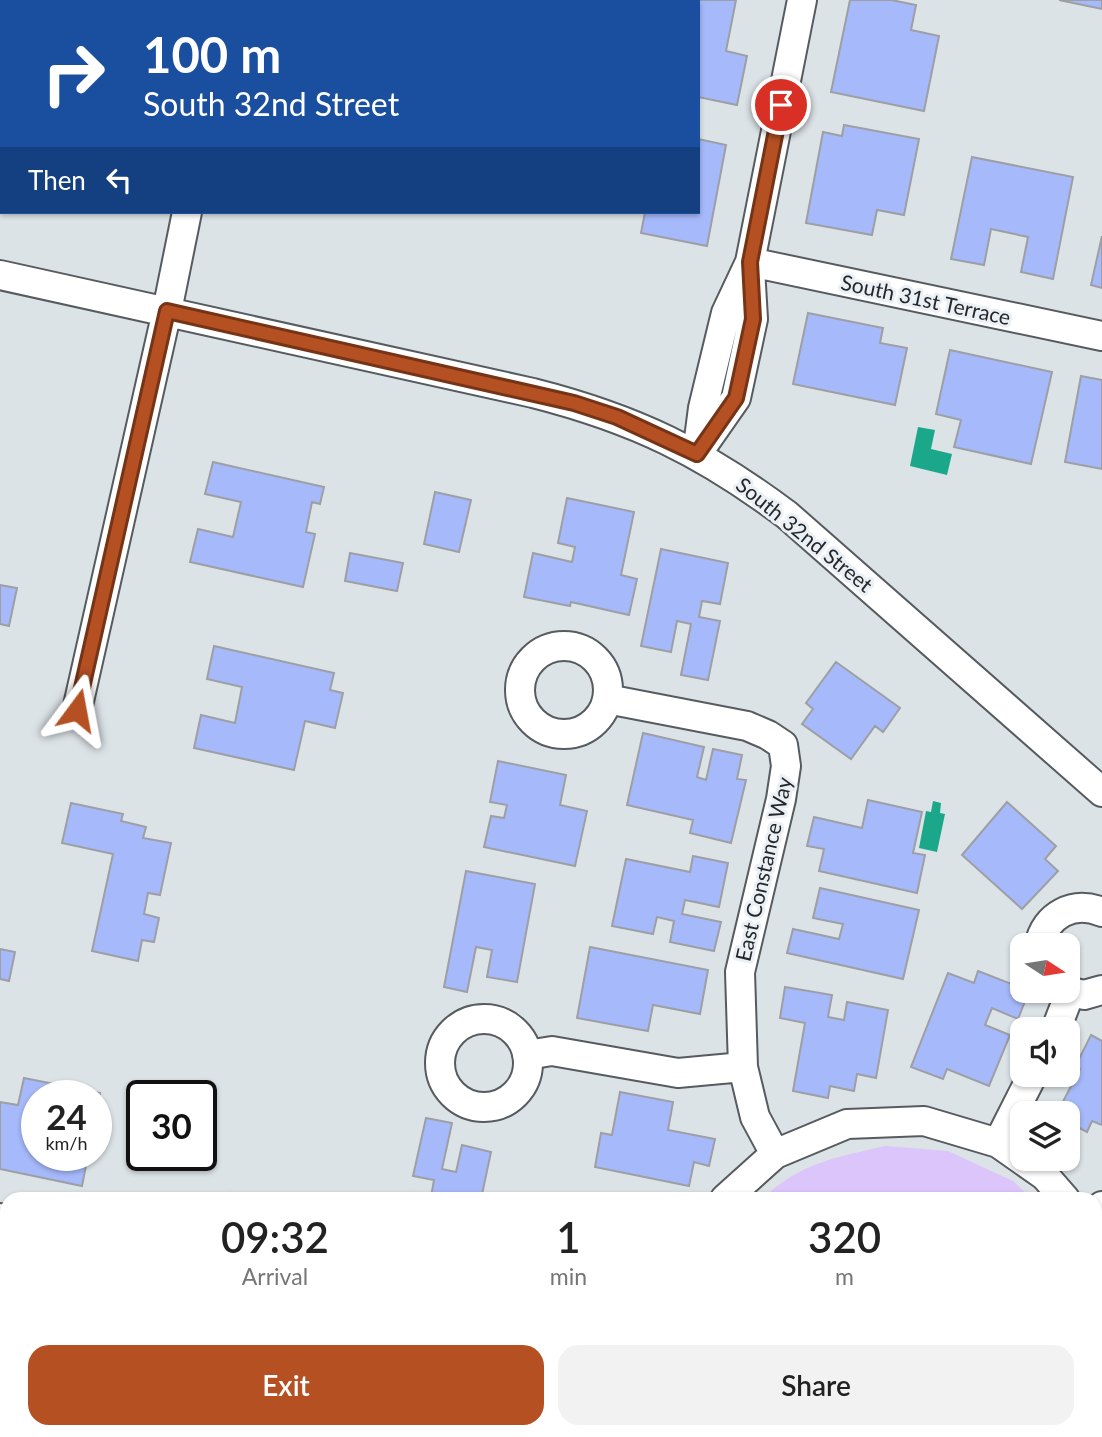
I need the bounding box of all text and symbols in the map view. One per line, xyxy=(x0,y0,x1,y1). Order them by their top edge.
text: 100 m xyxy=(143,25,281,83)
icon: right xyxy=(28,28,119,119)
pin xyxy=(751,75,811,135)
text: South 32nd Street xyxy=(143,84,399,123)
icon: arrive xyxy=(762,86,800,124)
icon: left xyxy=(100,161,138,199)
text: Then xyxy=(28,164,86,196)
street label: South 31st Terrace xyxy=(839,269,1013,329)
street label: South 32nd Street xyxy=(732,471,879,597)
position arrow xyxy=(40,673,114,747)
street label: East Constance Way xyxy=(730,774,796,964)
north arrow xyxy=(1010,933,1080,1003)
map controls xyxy=(1010,933,1080,1171)
button: sound xyxy=(1010,1017,1080,1087)
speed limit sign: 30 xyxy=(126,1080,217,1171)
text: 24 xyxy=(46,1095,87,1137)
button: layers xyxy=(1010,1101,1080,1171)
text: km/h xyxy=(45,1132,88,1154)
text: 09:32 xyxy=(221,1212,329,1262)
text: 1 xyxy=(556,1212,581,1262)
text: 320 xyxy=(808,1212,881,1262)
text: Arrival xyxy=(242,1262,308,1290)
text: min xyxy=(550,1262,587,1290)
text: m xyxy=(835,1262,854,1290)
button: Exit xyxy=(28,1345,544,1425)
button: Share xyxy=(558,1345,1074,1425)

